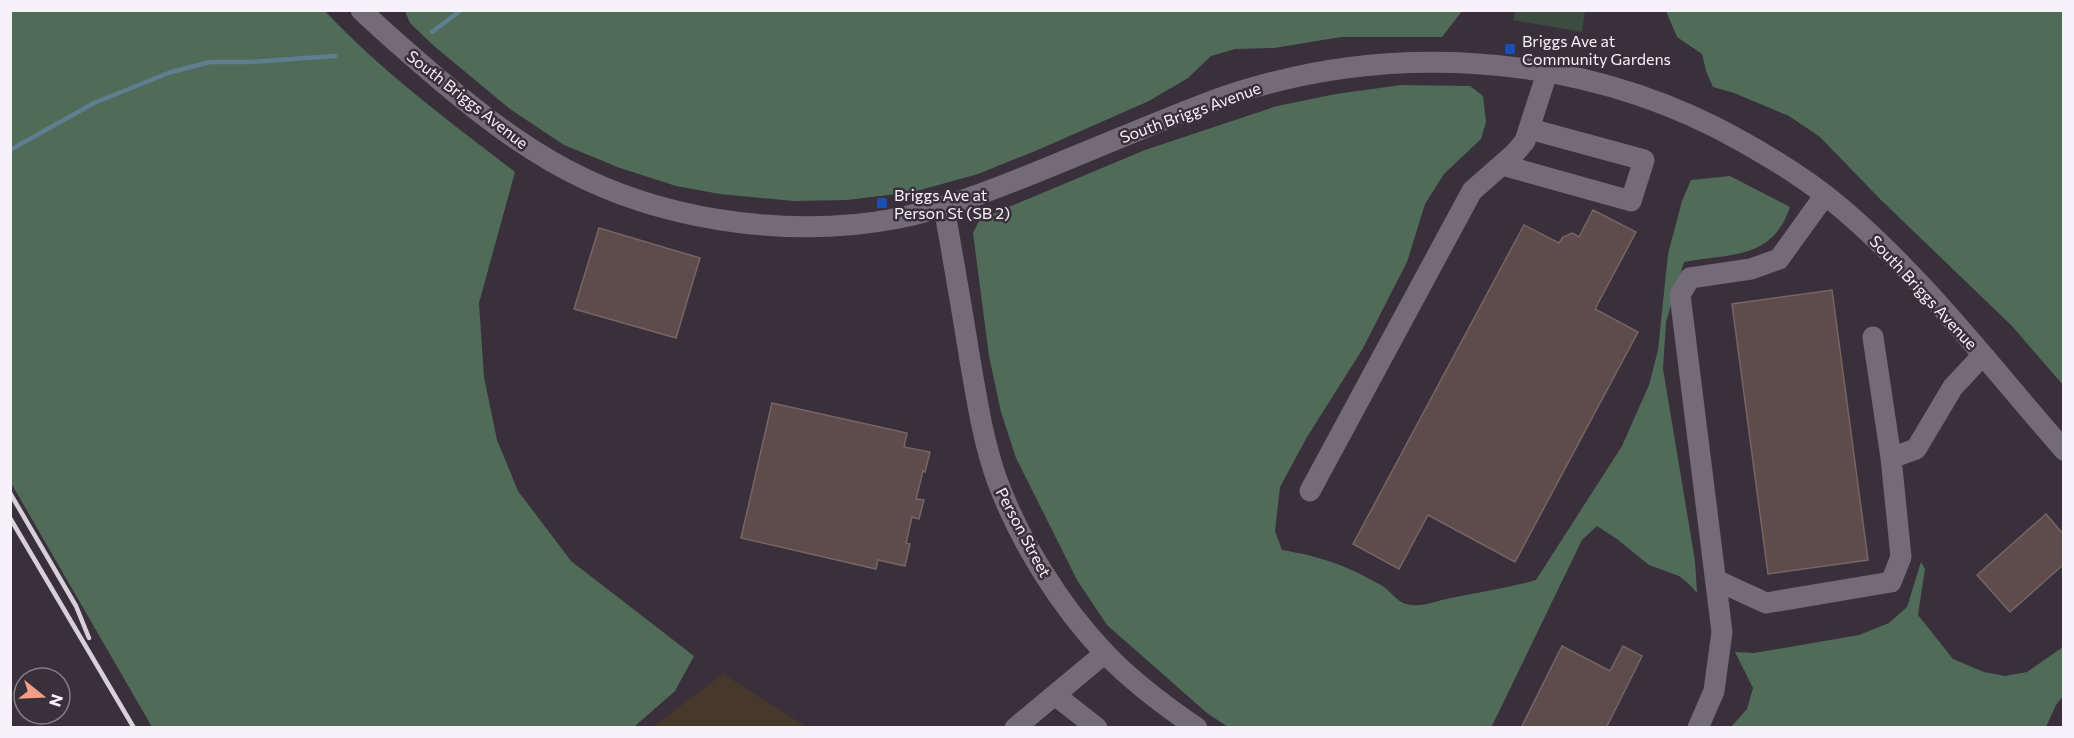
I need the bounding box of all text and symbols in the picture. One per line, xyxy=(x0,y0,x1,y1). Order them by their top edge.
place label: Briggs Ave at Community Gardens xyxy=(1522,31,1671,68)
marker: Briggs Ave at Community Gardens xyxy=(1503,42,1517,56)
street label: South Briggs Avenue xyxy=(404,46,532,152)
street label: South Briggs Avenue xyxy=(1117,78,1263,146)
place label: Briggs Ave at Person St (SB 2) xyxy=(894,185,1010,222)
marker: Briggs Ave at Person St (SB 2) xyxy=(875,196,889,210)
street label: South Briggs Avenue xyxy=(1866,231,1982,353)
street label: Person Street xyxy=(992,484,1056,580)
north arrow xyxy=(12,666,72,726)
text: N xyxy=(46,692,68,709)

